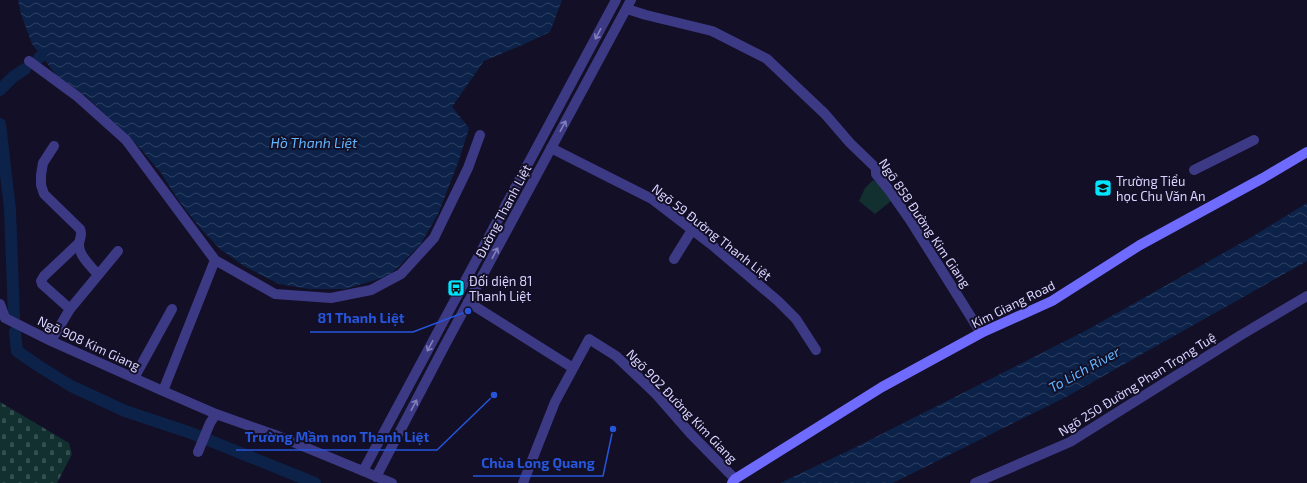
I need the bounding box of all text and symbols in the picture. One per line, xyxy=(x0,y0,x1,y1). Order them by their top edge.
one-way arrow xyxy=(594,28,601,40)
one-way arrow xyxy=(560,120,567,132)
water label: Hồ Thanh Liệt xyxy=(271,134,358,151)
street label: Ngõ 858 Đường Kim Giang xyxy=(876,155,974,291)
street label: Đường Thanh Liệt xyxy=(472,162,534,260)
place label: Trường Tiểu học Chu Văn An xyxy=(1116,173,1206,204)
school or university icon: Trường Tiểu học Chu Văn An xyxy=(1093,178,1113,198)
street label: Ngõ 59 Đường Thanh Liệt xyxy=(649,180,775,284)
one-way arrow xyxy=(492,247,499,259)
place label: Đối diện 81 Thanh Liệt xyxy=(469,273,532,304)
street label: Kim Giang Road xyxy=(968,277,1058,331)
bus stop icon: Đối diện 81 Thanh Liệt xyxy=(446,278,466,298)
callout: 81 Thanh Liệt xyxy=(310,306,413,332)
text: 81 Thanh Liệt xyxy=(317,309,405,326)
street label: Ngõ 908 Kim Giang xyxy=(35,312,143,374)
street label: Ngõ 250 Đường Phan Trọng Tuệ xyxy=(1055,329,1219,439)
one-way arrow xyxy=(425,340,433,352)
water label: To Lich River xyxy=(1045,342,1123,396)
street label: Ngõ 902 Đường Kim Giang xyxy=(623,346,741,466)
one-way arrow xyxy=(411,399,418,411)
callout: Trường Mầm non Thanh Liệt xyxy=(236,424,437,450)
text: Trường Mầm non Thanh Liệt xyxy=(245,428,429,445)
callout: Chùa Long Quang xyxy=(473,450,603,476)
text: Chùa Long Quang xyxy=(481,454,595,472)

